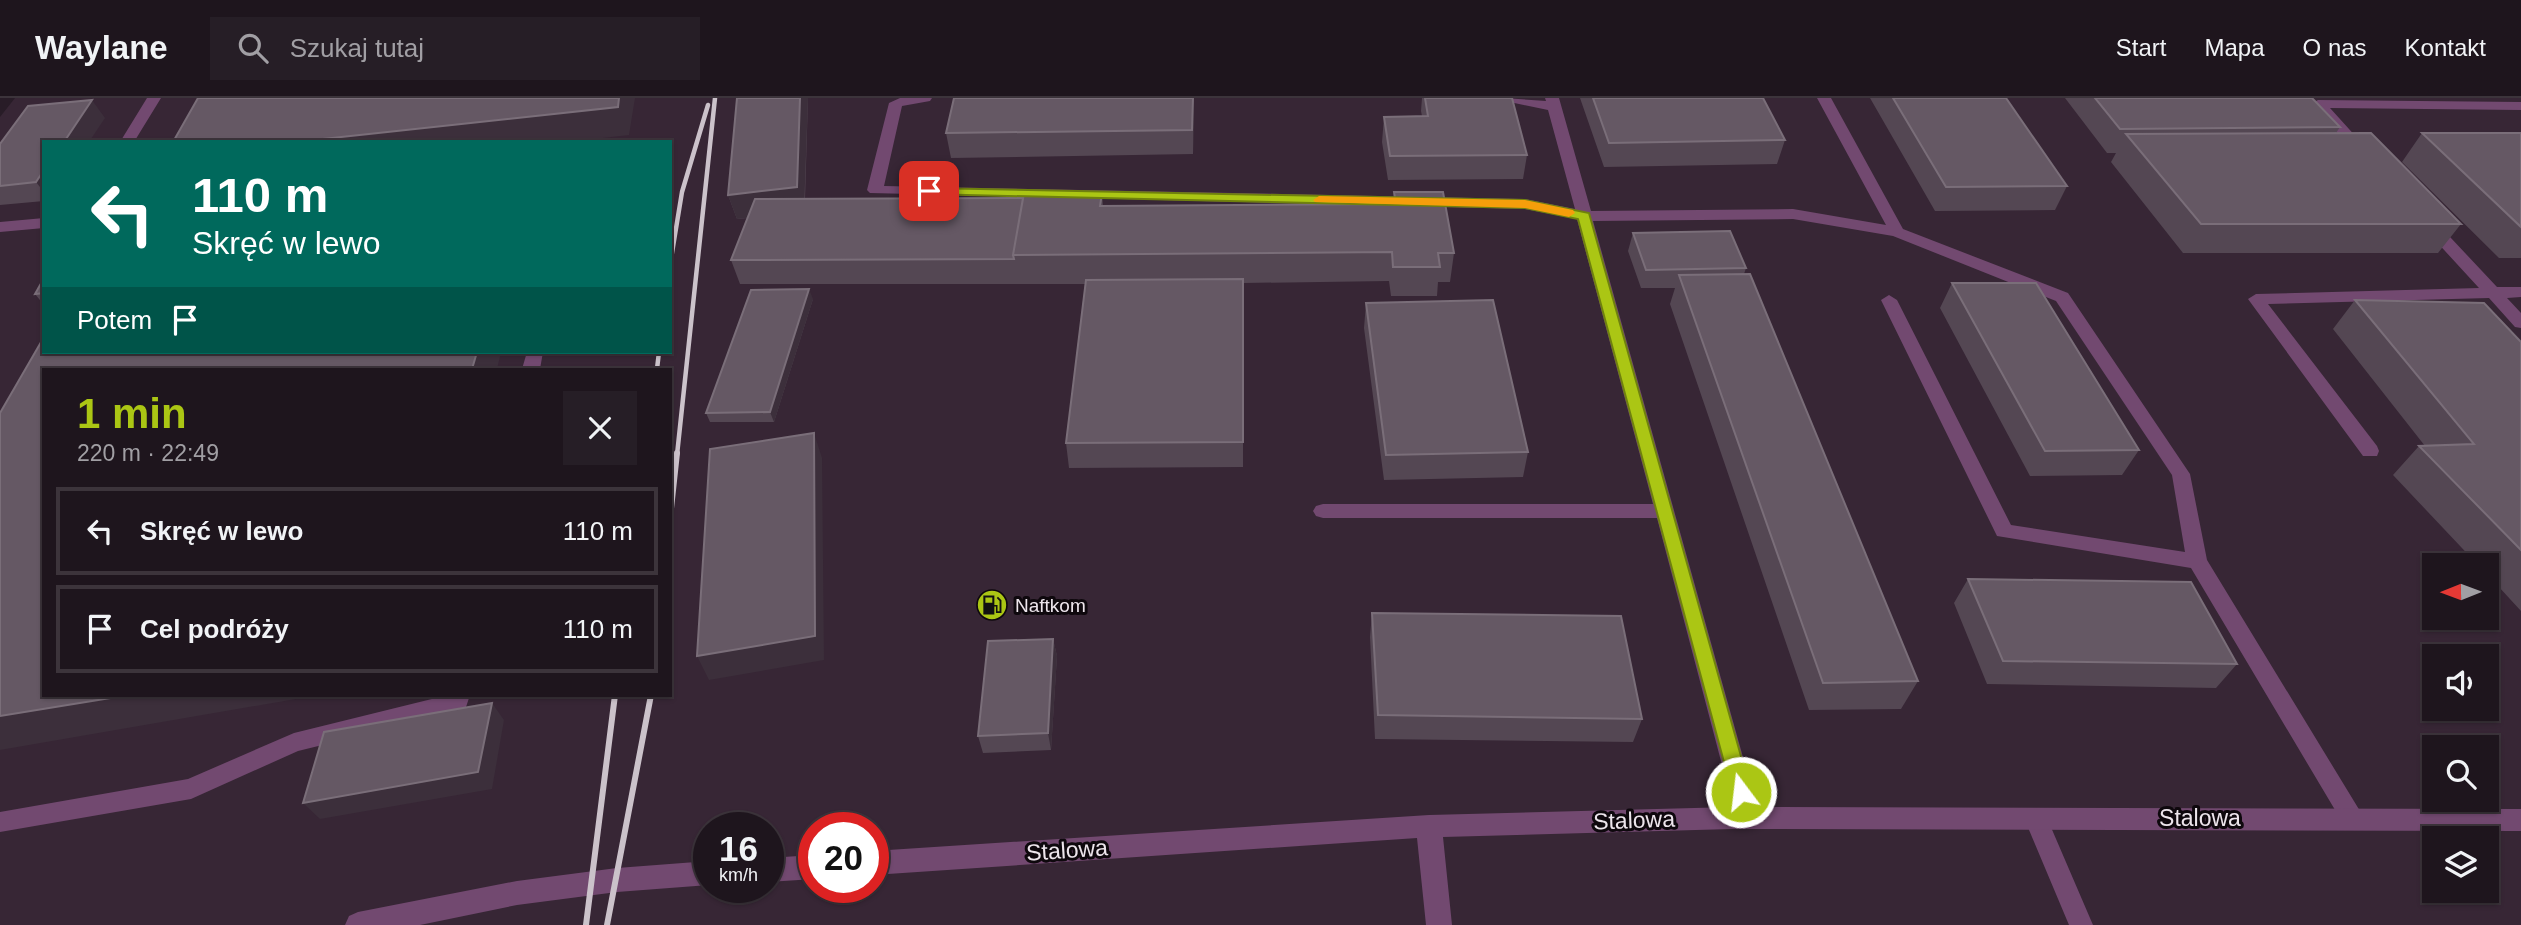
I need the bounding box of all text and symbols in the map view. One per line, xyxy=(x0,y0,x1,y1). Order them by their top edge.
search box xyxy=(210,17,700,80)
text: Waylane xyxy=(35,29,168,66)
icon: search xyxy=(234,29,272,67)
text: Szukaj tutaj xyxy=(290,33,424,63)
text: Start xyxy=(2116,34,2167,61)
text: Mapa xyxy=(2205,34,2265,61)
text: O nas xyxy=(2303,34,2367,61)
text: Kontakt xyxy=(2405,34,2486,61)
pin xyxy=(899,161,959,221)
icon: left xyxy=(77,168,168,259)
text: 110 m xyxy=(192,168,328,222)
icon: arrive xyxy=(910,172,948,210)
text: Skręć w lewo xyxy=(192,225,381,261)
icon: arrive xyxy=(166,301,204,339)
text: Potem xyxy=(77,305,152,335)
text: 1 min xyxy=(77,390,187,437)
button: close xyxy=(563,391,637,465)
text: 220 m · 22:49 xyxy=(77,440,219,466)
icon: left xyxy=(81,512,119,550)
text: Skręć w lewo xyxy=(140,516,303,546)
text: 110 m xyxy=(563,516,633,546)
north arrow xyxy=(2422,553,2499,630)
map controls xyxy=(2422,553,2499,903)
fuel station icon: Naftkom xyxy=(975,588,1009,622)
place label: Naftkom xyxy=(1015,595,1086,616)
icon: arrive xyxy=(81,610,119,648)
text: Cel podróży xyxy=(140,614,289,644)
text: 110 m xyxy=(563,614,633,644)
button: sound xyxy=(2422,644,2499,721)
button: search xyxy=(2422,735,2499,812)
position arrow xyxy=(1704,755,1778,829)
street label: Stalowa xyxy=(2159,805,2241,831)
street label: Stalowa xyxy=(1593,806,1676,834)
speed limit sign: 20 xyxy=(798,812,889,903)
button: layers xyxy=(2422,826,2499,903)
text: 16 xyxy=(719,829,758,868)
street label: Stalowa xyxy=(1025,834,1109,866)
text: km/h xyxy=(719,865,758,885)

